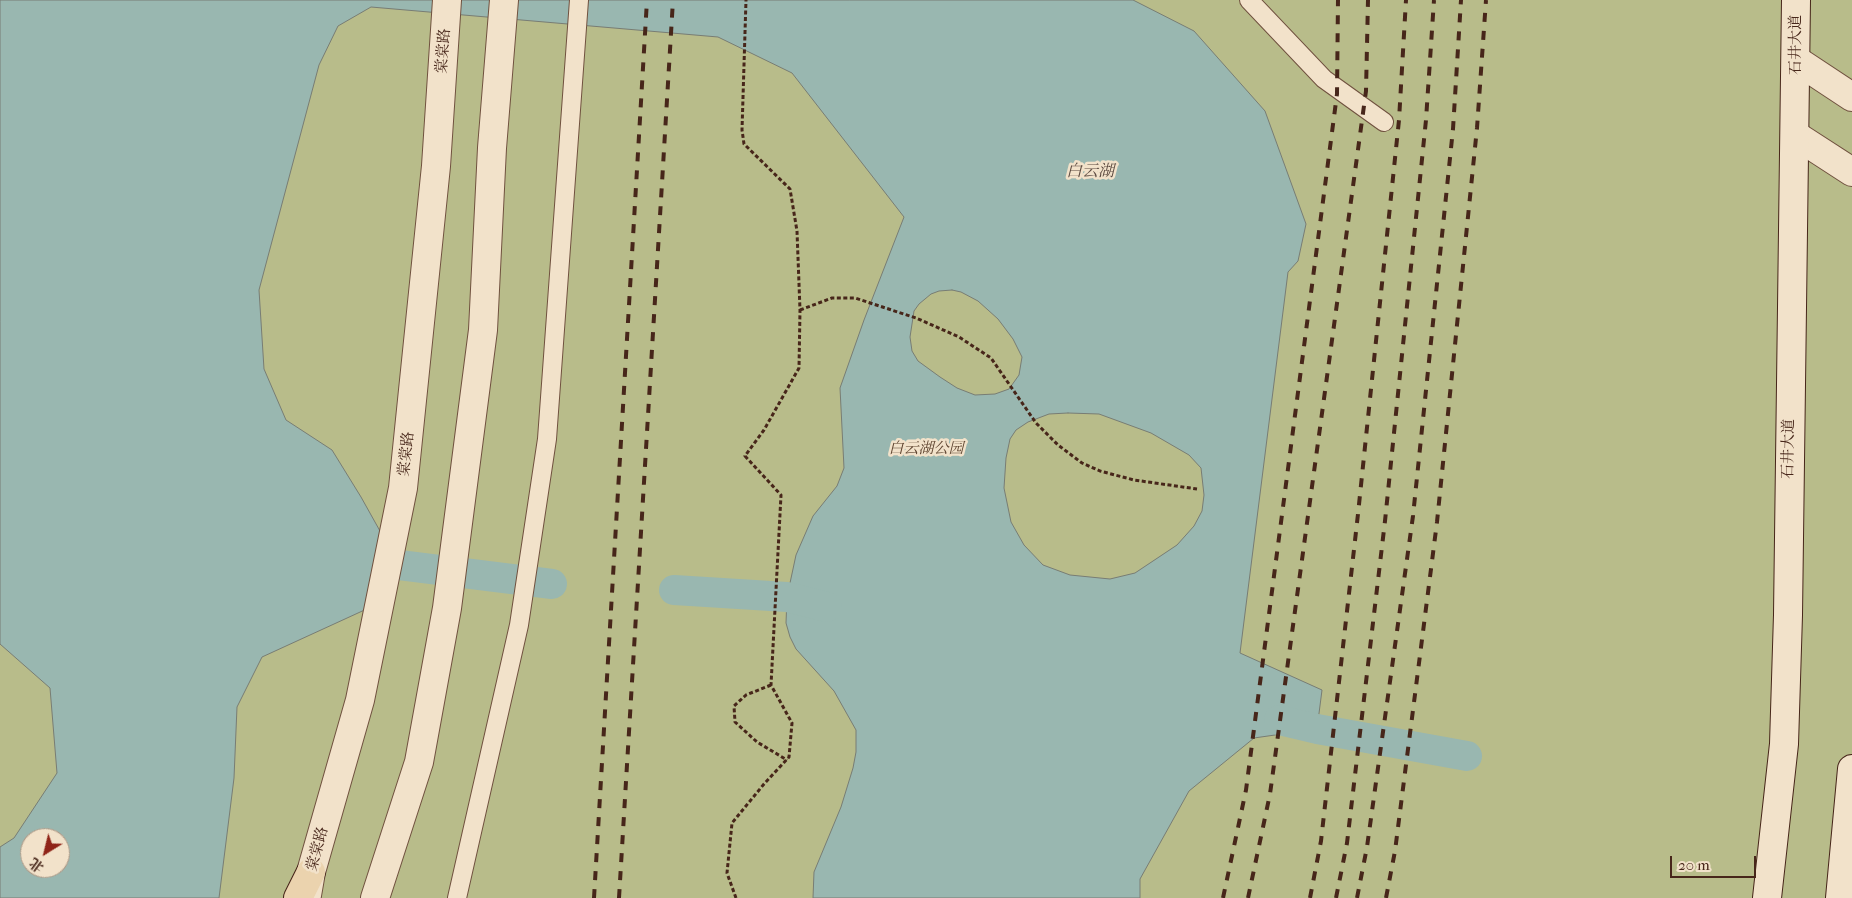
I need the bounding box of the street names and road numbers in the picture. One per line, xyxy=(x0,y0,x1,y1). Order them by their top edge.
street label: 石井大道 xyxy=(1787,15,1805,75)
street label: 棠棠路 xyxy=(433,28,455,74)
street label: 石井大道 xyxy=(1779,419,1799,479)
street label: 棠棠路 xyxy=(396,431,418,477)
street label: 棠棠路 xyxy=(303,825,333,873)

